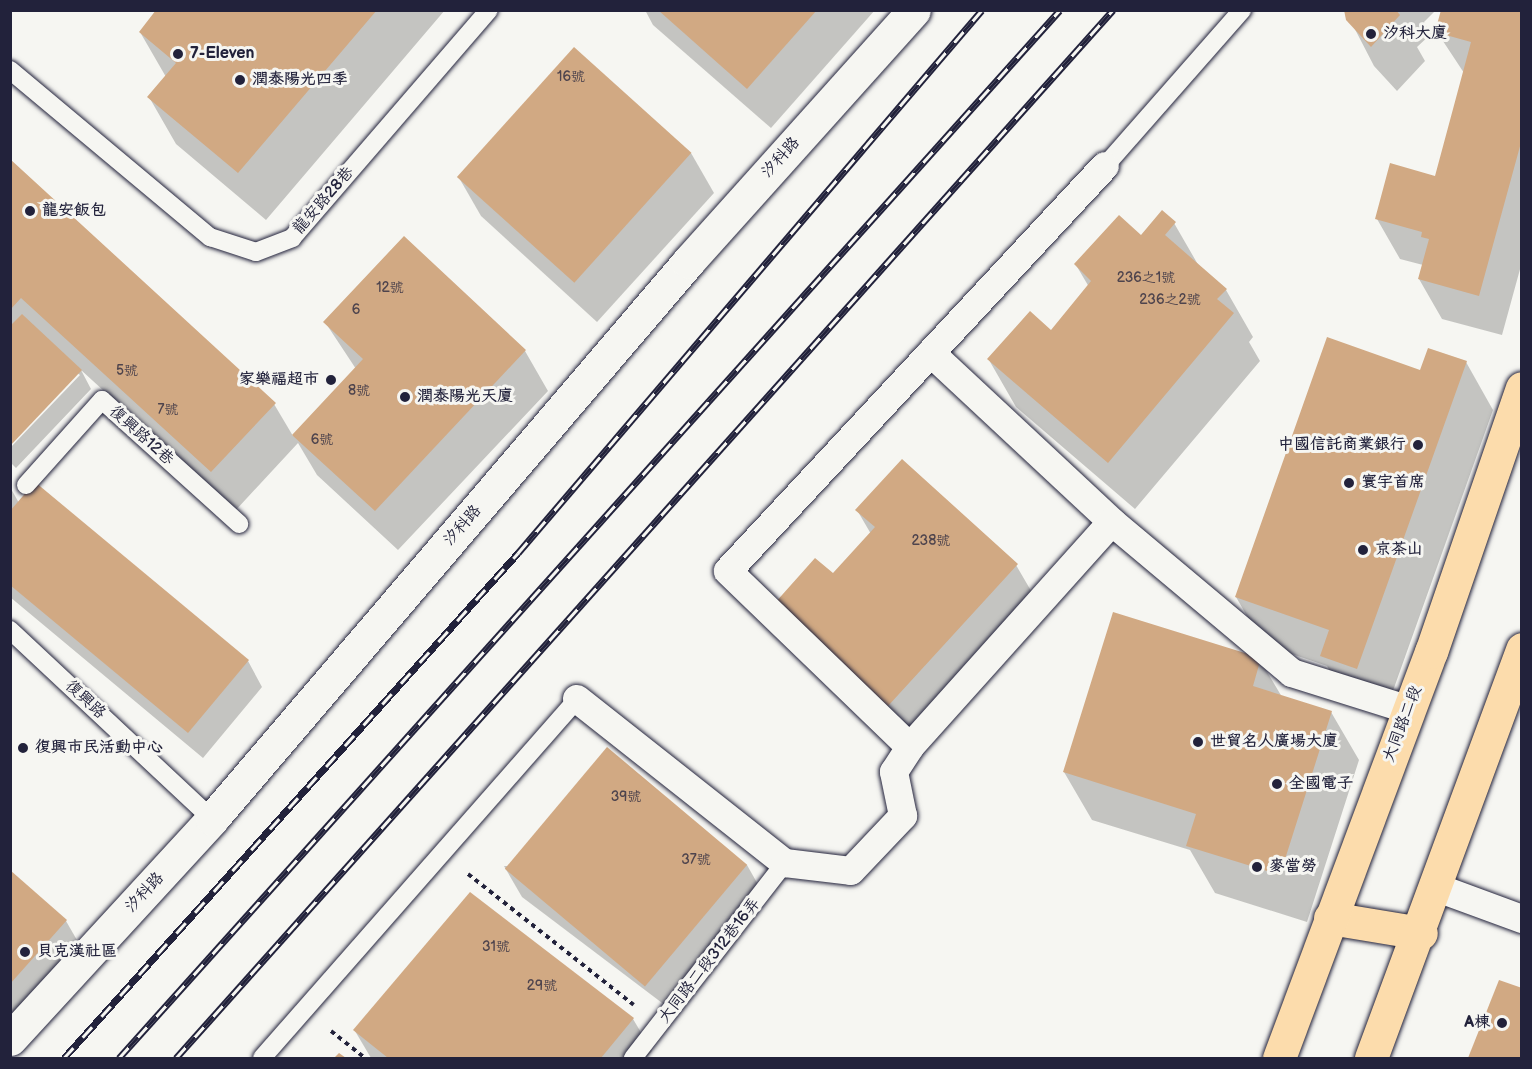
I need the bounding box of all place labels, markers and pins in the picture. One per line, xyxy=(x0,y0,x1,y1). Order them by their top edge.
place label: 汐科大廈 xyxy=(1383,24,1447,44)
marker: 汐科大廈 xyxy=(1364,27,1378,41)
place label: 7-Eleven xyxy=(190,44,254,64)
marker: 7-Eleven xyxy=(171,47,185,61)
place label: 潤泰陽光四季 xyxy=(252,70,348,90)
marker: 潤泰陽光四季 xyxy=(233,73,247,87)
place label: 龍安飯包 xyxy=(42,201,106,221)
marker: 龍安飯包 xyxy=(23,204,37,218)
place label: 家樂福超市 xyxy=(239,370,319,390)
marker: 家樂福超市 xyxy=(324,373,338,387)
place label: 潤泰陽光天廈 xyxy=(417,387,513,407)
marker: 潤泰陽光天廈 xyxy=(398,390,412,404)
place label: 中國信託商業銀行 xyxy=(1278,435,1406,455)
marker: 中國信託商業銀行 xyxy=(1411,438,1425,452)
place label: 寰宇首席 xyxy=(1361,473,1425,493)
marker: 寰宇首席 xyxy=(1342,476,1356,490)
place label: 京茶山 xyxy=(1375,540,1423,560)
marker: 京茶山 xyxy=(1356,543,1370,557)
place label: 世貿名人廣場大廈 xyxy=(1210,732,1338,752)
marker: 世貿名人廣場大廈 xyxy=(1191,735,1205,749)
place label: 復興市民活動中心 xyxy=(35,738,163,758)
marker: 復興市民活動中心 xyxy=(16,741,30,755)
place label: 全國電子 xyxy=(1289,774,1353,794)
marker: 全國電子 xyxy=(1270,777,1284,791)
place label: 麥當勞 xyxy=(1269,857,1317,877)
marker: 麥當勞 xyxy=(1250,860,1264,874)
place label: 貝克漢社區 xyxy=(37,942,117,962)
marker: 貝克漢社區 xyxy=(18,945,32,959)
place label: A棟 xyxy=(1464,1013,1490,1033)
marker: A棟 xyxy=(1495,1016,1509,1030)

